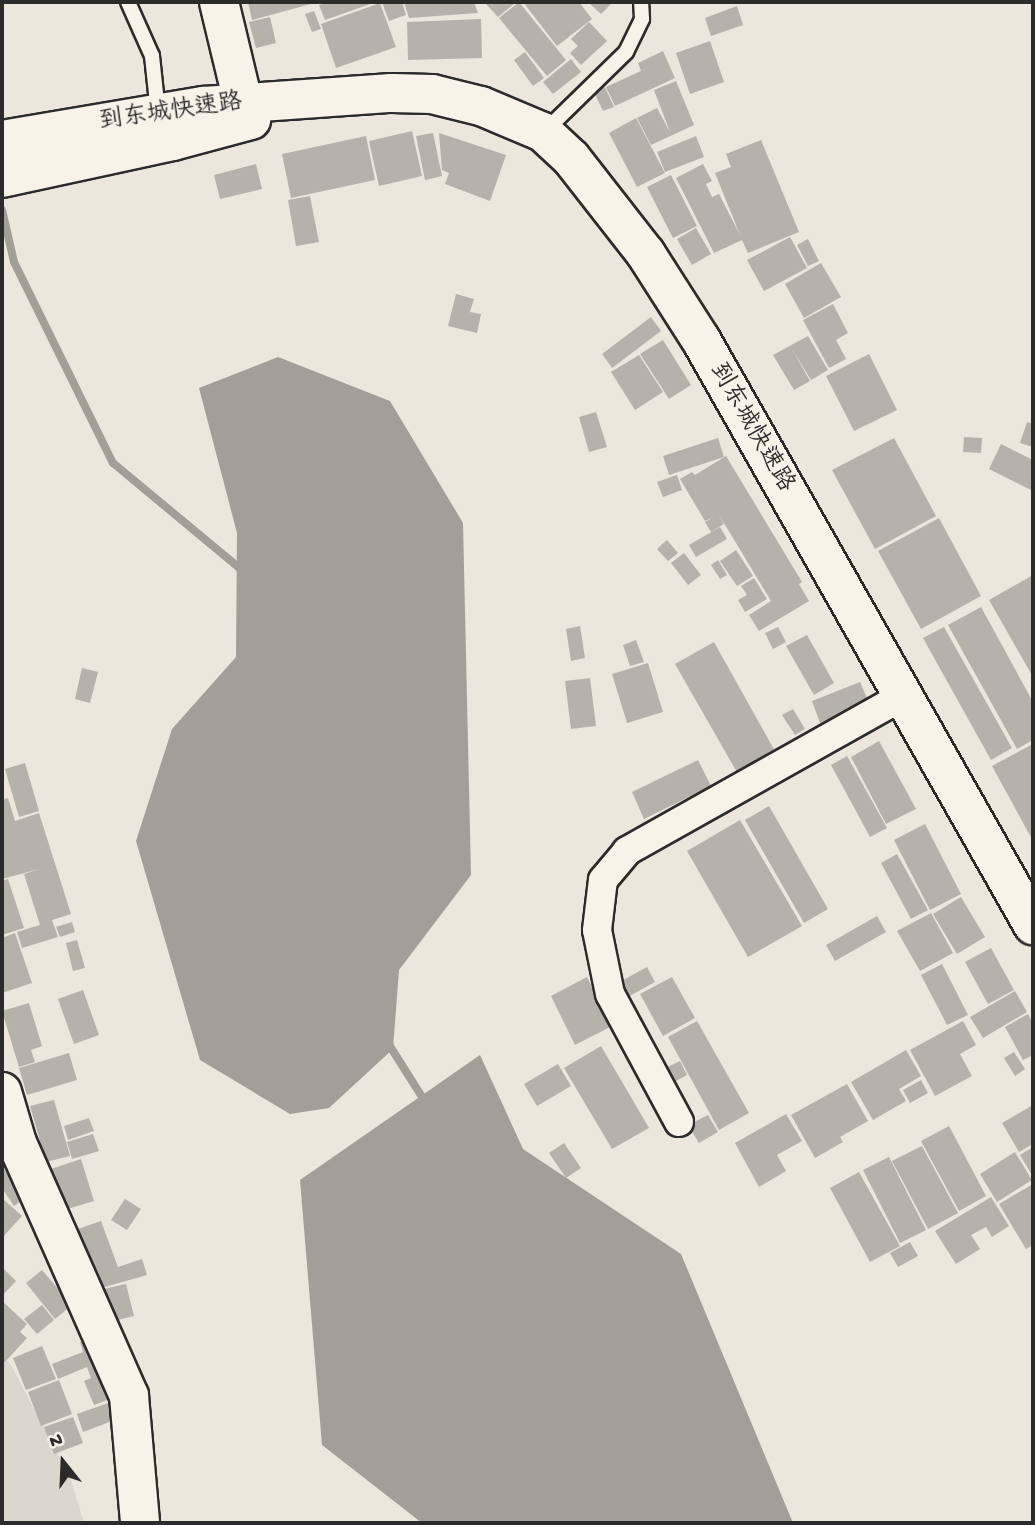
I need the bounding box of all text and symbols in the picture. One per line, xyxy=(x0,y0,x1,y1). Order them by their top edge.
street label: 到东城快速路 xyxy=(98,89,244,137)
street label: 到东城快速路 xyxy=(703,358,799,498)
north arrow xyxy=(28,1427,98,1497)
text: N xyxy=(47,1429,66,1454)

